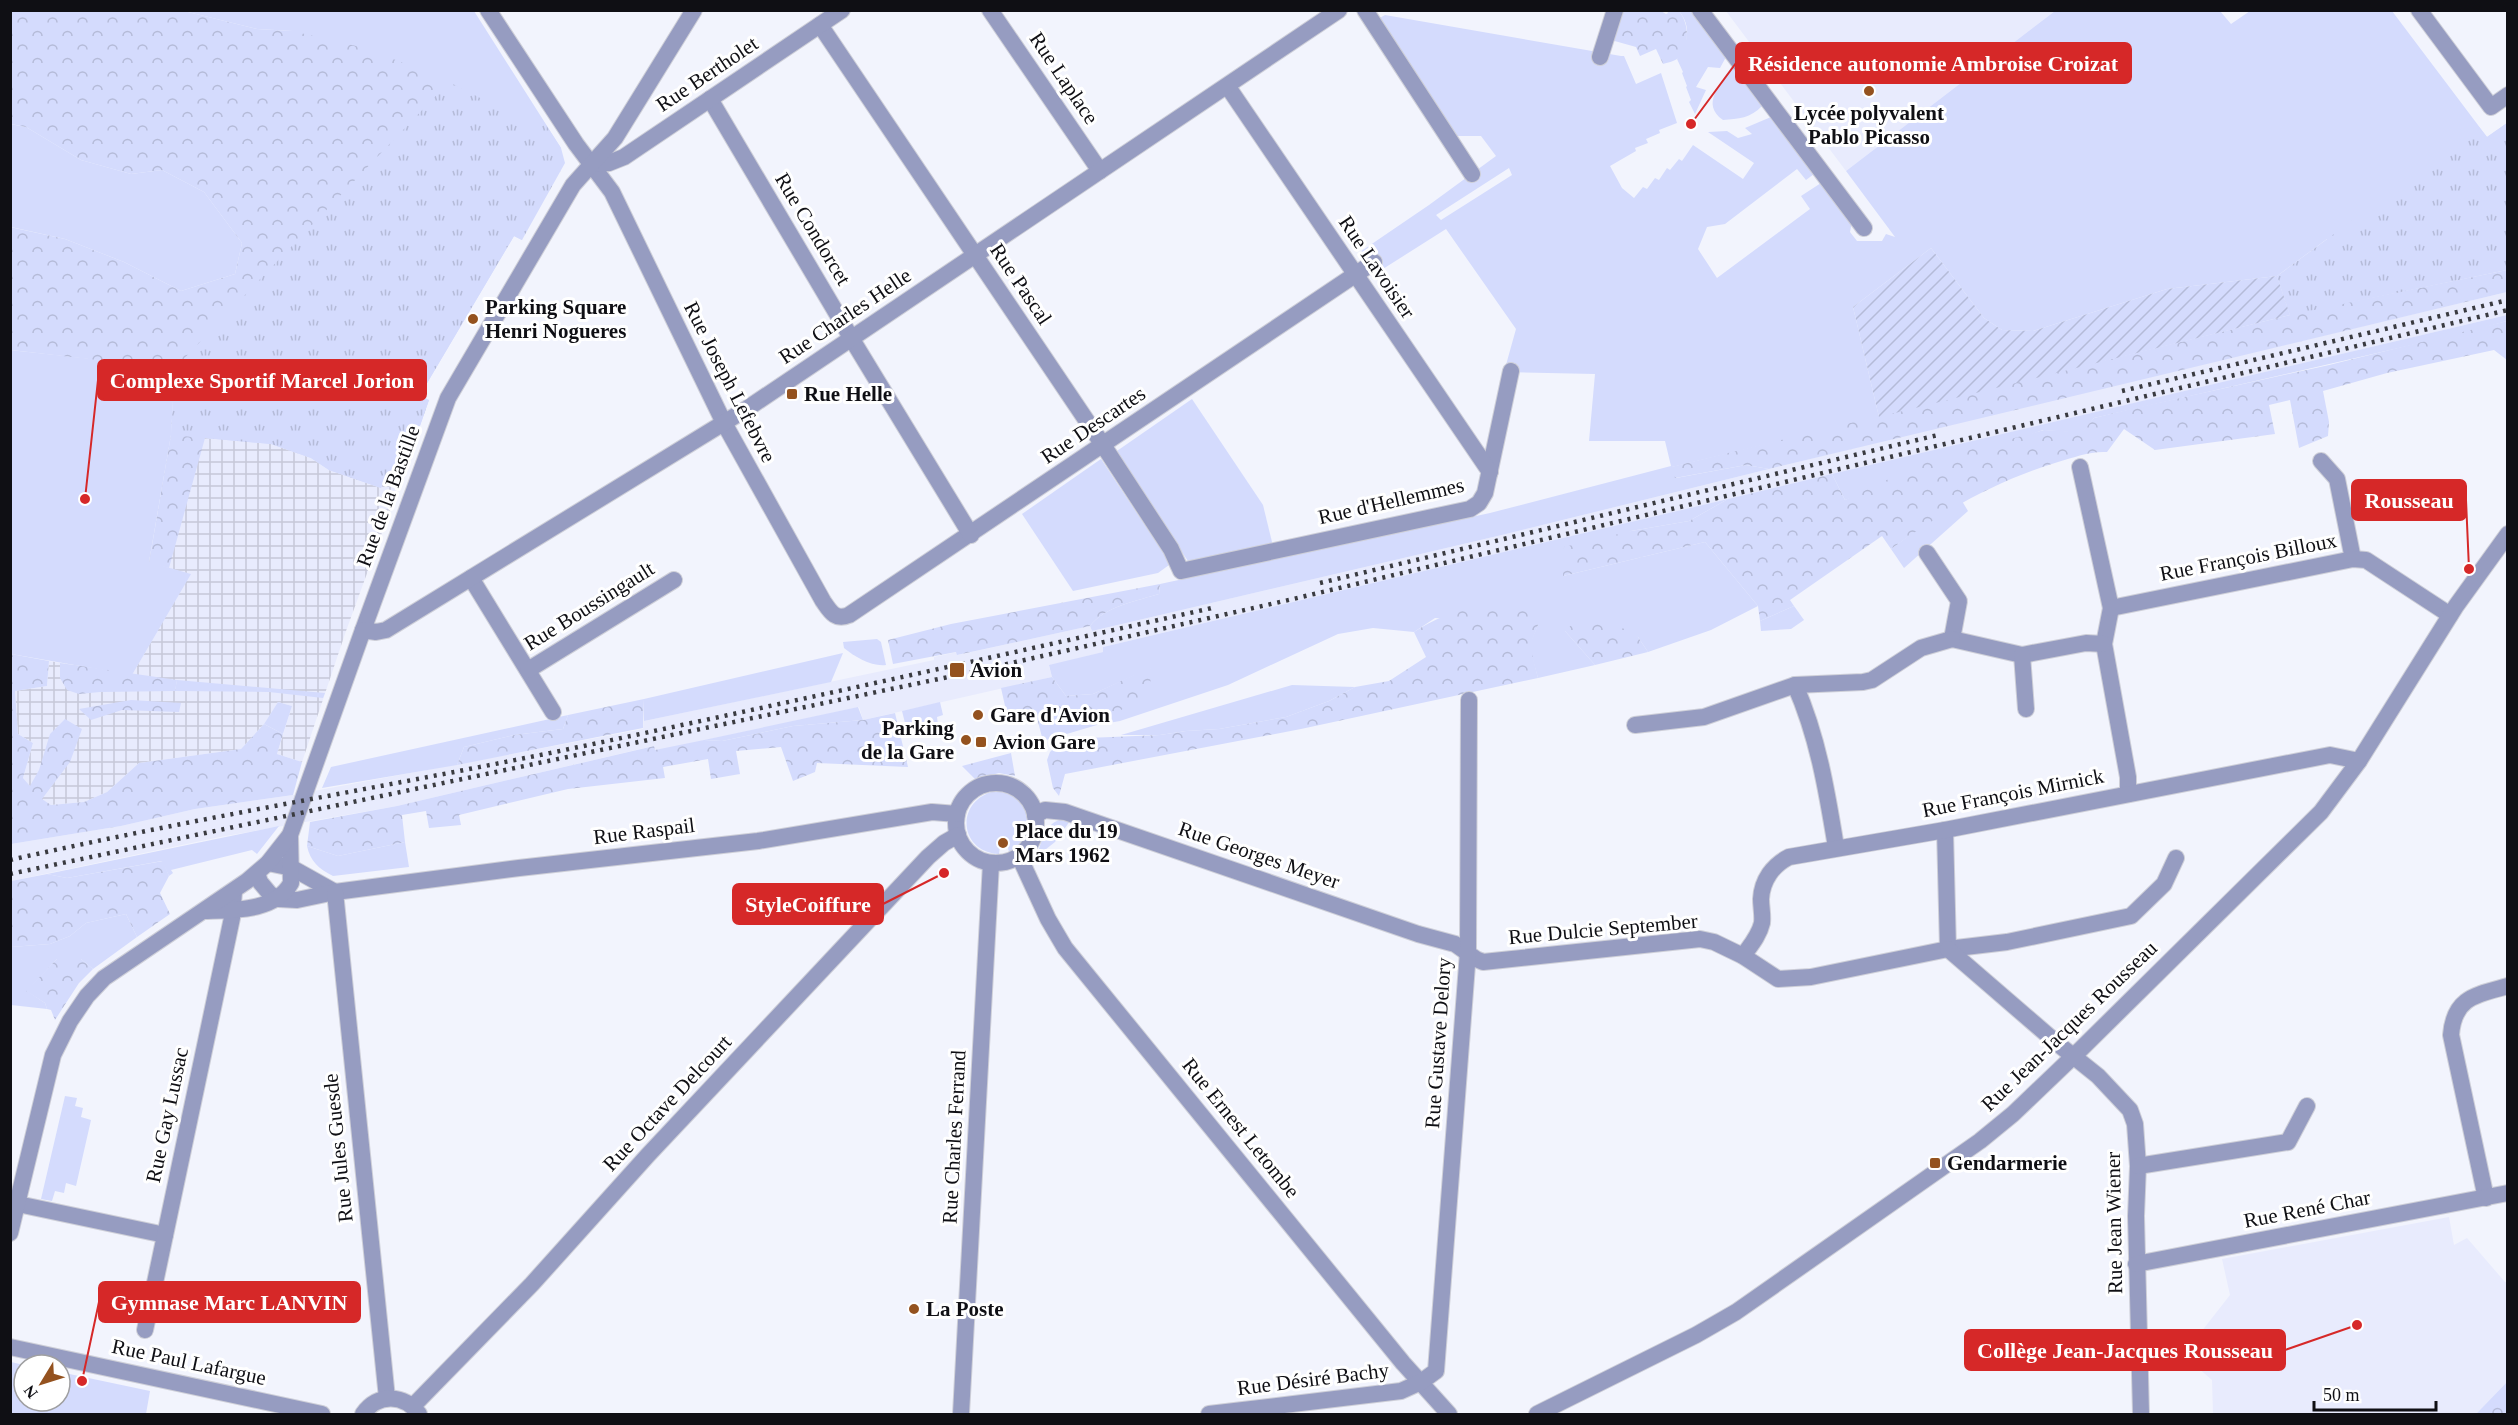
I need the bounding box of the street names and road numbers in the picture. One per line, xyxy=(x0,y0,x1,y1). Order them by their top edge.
street label: Rue Laplace xyxy=(1025,28,1103,128)
street label: Rue Bertholet xyxy=(652,31,762,117)
street label: Rue Condorcet xyxy=(770,169,856,290)
street label: Rue Lavoisier xyxy=(1334,211,1420,323)
street label: Rue Pascal xyxy=(985,239,1057,329)
street label: Rue Charles Helle xyxy=(774,263,916,369)
street label: Rue Joseph Lefebvre xyxy=(679,298,781,466)
street label: Rue Descartes xyxy=(1036,381,1150,469)
street label: Rue de la Bastille xyxy=(351,422,425,570)
street label: Rue d'Hellemmes xyxy=(1316,473,1466,529)
street label: Rue François Billoux xyxy=(2158,528,2339,586)
street label: Rue Boussingault xyxy=(520,556,659,656)
street label: Rue François Mirnick xyxy=(1920,764,2106,822)
street label: Rue Raspail xyxy=(592,813,696,849)
street label: Rue Georges Meyer xyxy=(1175,816,1343,894)
street label: Rue Dulcie September xyxy=(1507,909,1699,949)
street label: Rue Jean-Jacques Rousseau xyxy=(1976,936,2162,1116)
street label: Rue Gustave Delory xyxy=(1420,956,1456,1129)
street label: Rue Octave Delcourt xyxy=(598,1030,736,1176)
street label: Rue Gay Lussac xyxy=(141,1045,193,1185)
street label: Rue Charles Ferrand xyxy=(937,1049,971,1224)
street label: Rue Ernest Letombe xyxy=(1177,1053,1305,1203)
street label: Rue Jules Guesde xyxy=(318,1072,358,1224)
street label: Rue Jean Wiener xyxy=(2101,1152,2127,1294)
street label: Rue René Char xyxy=(2242,1185,2372,1233)
street label: Rue Paul Lafargue xyxy=(110,1334,268,1390)
street label: Rue Désiré Bachy xyxy=(1236,1358,1391,1400)

